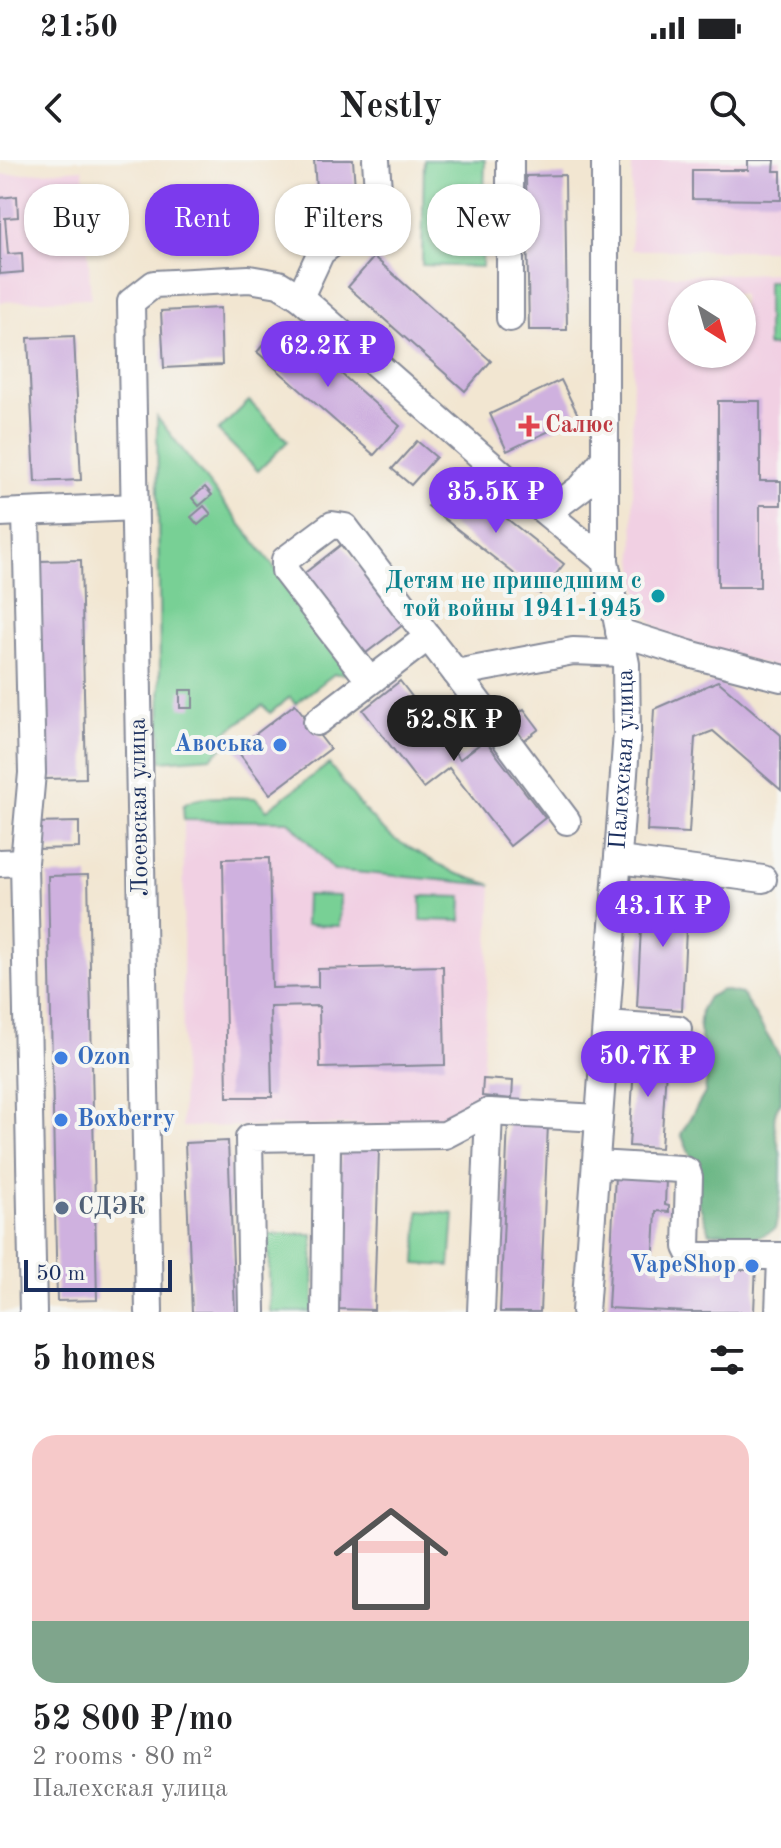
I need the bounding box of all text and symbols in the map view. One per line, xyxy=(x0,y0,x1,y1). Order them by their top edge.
text: 21:50 xyxy=(40,13,118,43)
icon: back xyxy=(32,86,76,130)
icon: search xyxy=(705,86,749,130)
text: Nestly xyxy=(339,90,442,126)
chip: Buy xyxy=(24,184,129,256)
chip: Rent xyxy=(145,184,259,256)
chip: Filters xyxy=(275,184,411,256)
chip: New xyxy=(427,184,540,256)
north arrow xyxy=(668,280,756,368)
map controls xyxy=(668,280,756,368)
pin: 62.2K ₽ xyxy=(254,321,402,389)
text: 62.2K ₽ xyxy=(279,334,377,360)
place label: Салюс xyxy=(545,414,614,438)
marker: Салюс xyxy=(520,417,538,435)
pin: 35.5K ₽ xyxy=(422,467,570,535)
text: 35.5K ₽ xyxy=(447,480,545,506)
place label: Детям не пришедшим с той войны 1941-1945 xyxy=(385,570,642,622)
marker: Детям не пришедшим с той войны 1941-1945 xyxy=(649,587,667,605)
street label: Палехская улица xyxy=(607,669,639,851)
pin: 52.8K ₽ xyxy=(380,695,528,763)
text: 52.8K ₽ xyxy=(405,708,503,734)
street label: Лосевская улица xyxy=(126,717,154,896)
place label: Авоська xyxy=(174,733,264,757)
marker: Авоська xyxy=(271,736,289,754)
pin: 43.1K ₽ xyxy=(589,881,737,949)
text: 43.1K ₽ xyxy=(614,894,712,920)
pin: 50.7K ₽ xyxy=(574,1031,722,1099)
text: 50.7K ₽ xyxy=(599,1044,697,1070)
place label: Ozon xyxy=(77,1046,131,1070)
marker: Ozon xyxy=(52,1049,70,1067)
place label: Boxberry xyxy=(77,1108,175,1132)
marker: Boxberry xyxy=(52,1111,70,1129)
place label: СДЭК xyxy=(78,1196,146,1220)
marker: СДЭК xyxy=(53,1199,71,1217)
place label: VapeShop xyxy=(630,1254,736,1278)
scale bar xyxy=(24,1256,172,1292)
marker: VapeShop xyxy=(743,1257,761,1275)
text: 50 m xyxy=(36,1263,85,1285)
icon: filters xyxy=(705,1338,749,1382)
text: 5 homes xyxy=(32,1343,155,1377)
icon: home xyxy=(319,1487,463,1631)
text: 52 800 ₽/mo xyxy=(32,1703,233,1737)
text: 2 rooms · 80 m² xyxy=(32,1744,213,1770)
text: Палехская улица xyxy=(32,1776,228,1802)

